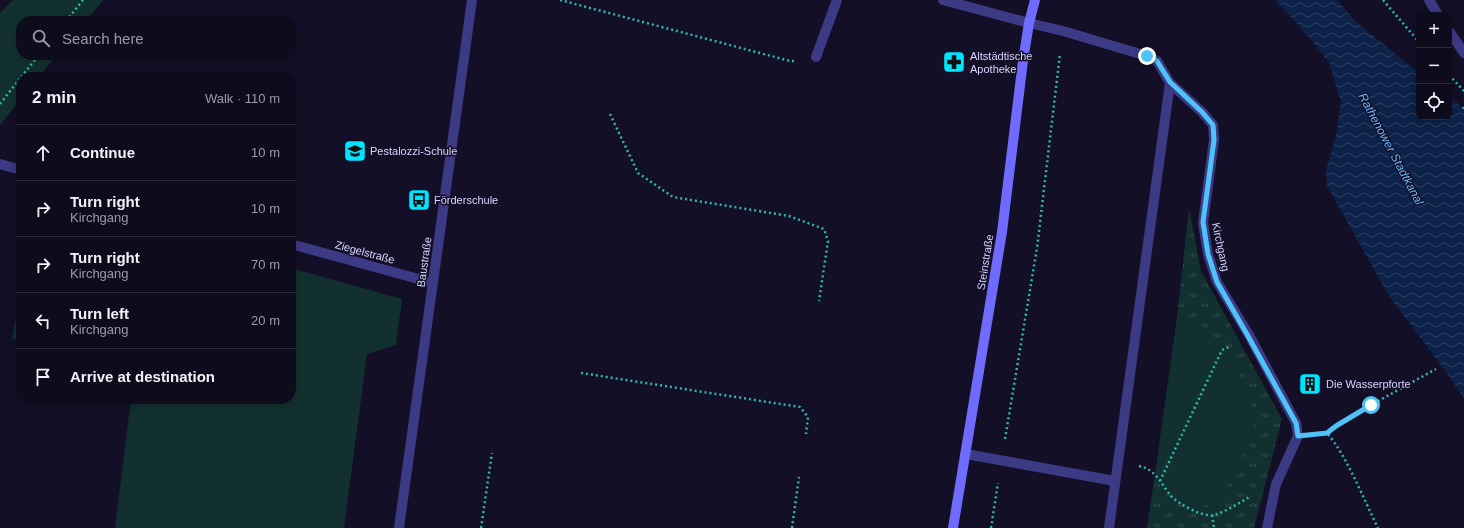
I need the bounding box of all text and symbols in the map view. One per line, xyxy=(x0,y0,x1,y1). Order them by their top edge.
map controls xyxy=(1416,12,1452,120)
button: + xyxy=(1416,12,1452,48)
search box xyxy=(16,16,296,60)
icon: search xyxy=(30,27,52,49)
text: Search here xyxy=(62,30,144,47)
route end xyxy=(1138,47,1156,65)
button: − xyxy=(1416,48,1452,84)
pharmacy icon: Altstädtische Apotheke xyxy=(941,49,967,75)
place label: Altstädtische Apotheke xyxy=(970,50,1032,75)
button: locate xyxy=(1416,84,1452,120)
text: 2 min xyxy=(32,88,76,107)
text: Walk · 110 m xyxy=(205,91,280,106)
water label: Rathenower Stadtkanal xyxy=(1356,91,1427,208)
school or university icon: Pestalozzi-Schule xyxy=(342,138,368,164)
icon: ahead xyxy=(32,142,54,164)
text: Continue xyxy=(70,144,135,161)
text: 10 m xyxy=(251,145,280,160)
place label: Pestalozzi-Schule xyxy=(370,145,457,157)
bus stop icon: Förderschule xyxy=(406,187,432,213)
text: Turn right xyxy=(70,193,140,210)
place label: Förderschule xyxy=(434,194,498,206)
icon: right xyxy=(32,198,54,220)
text: 10 m xyxy=(251,201,280,216)
text: Kirchgang xyxy=(70,210,129,225)
street label: Kirchgang xyxy=(1210,222,1232,272)
street label: Steinstraße xyxy=(975,233,995,291)
street label: Baustraße xyxy=(415,236,433,288)
street label: Ziegelstraße xyxy=(334,238,396,266)
text: Turn right xyxy=(70,249,140,266)
icon: right xyxy=(32,254,54,276)
text: 70 m xyxy=(251,257,280,272)
text: Kirchgang xyxy=(70,266,129,281)
text: Turn left xyxy=(70,305,129,322)
icon: left xyxy=(32,310,54,332)
text: 20 m xyxy=(251,313,280,328)
text: Kirchgang xyxy=(70,322,129,337)
icon: arrive xyxy=(32,366,54,388)
text: Arrive at destination xyxy=(70,368,215,385)
building icon: Die Wasserpforte xyxy=(1297,371,1323,397)
place label: Die Wasserpforte xyxy=(1326,378,1411,390)
route start xyxy=(1362,396,1380,414)

